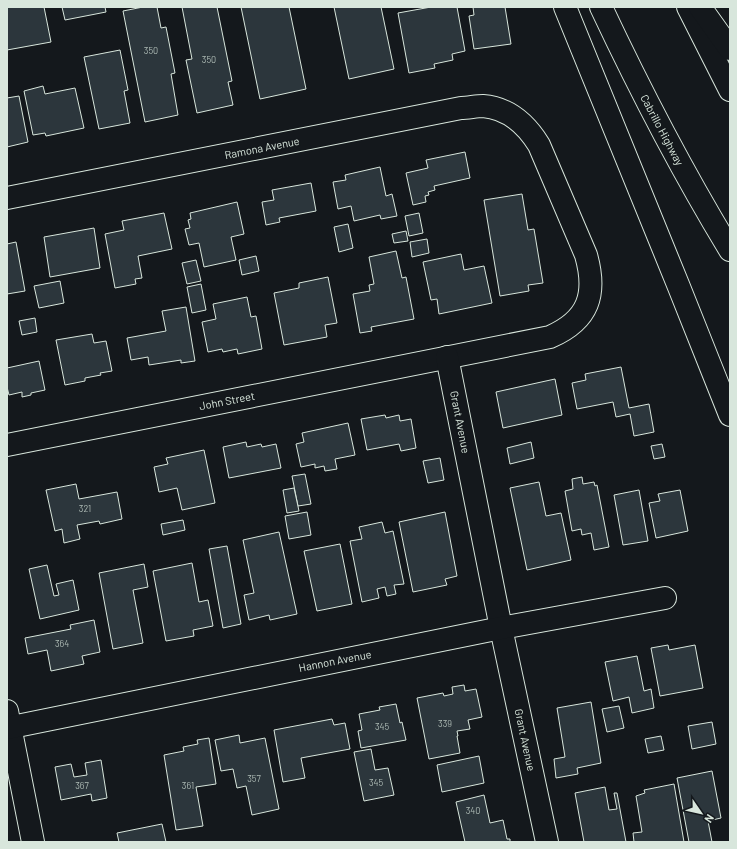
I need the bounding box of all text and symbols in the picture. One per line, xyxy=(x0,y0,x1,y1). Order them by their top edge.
house number: 350 xyxy=(144,45,158,56)
house number: 350 xyxy=(202,54,216,65)
street label: Cabrillo Highway xyxy=(638,92,687,167)
street label: Ramona Avenue xyxy=(223,134,301,161)
street label: John Street xyxy=(198,389,256,412)
street label: Grant Avenue xyxy=(448,390,473,454)
house number: 321 xyxy=(79,503,91,514)
house number: 364 xyxy=(55,638,69,649)
street label: Hannon Avenue xyxy=(297,647,372,674)
street label: Grant Avenue xyxy=(513,708,538,772)
house number: 339 xyxy=(438,718,452,729)
house number: 345 xyxy=(375,721,389,732)
house number: 357 xyxy=(247,773,261,784)
house number: 345 xyxy=(369,777,383,788)
house number: 367 xyxy=(75,780,90,791)
house number: 361 xyxy=(182,780,194,791)
north arrow xyxy=(681,793,721,833)
house number: 340 xyxy=(466,805,480,816)
text: N xyxy=(702,812,717,826)

